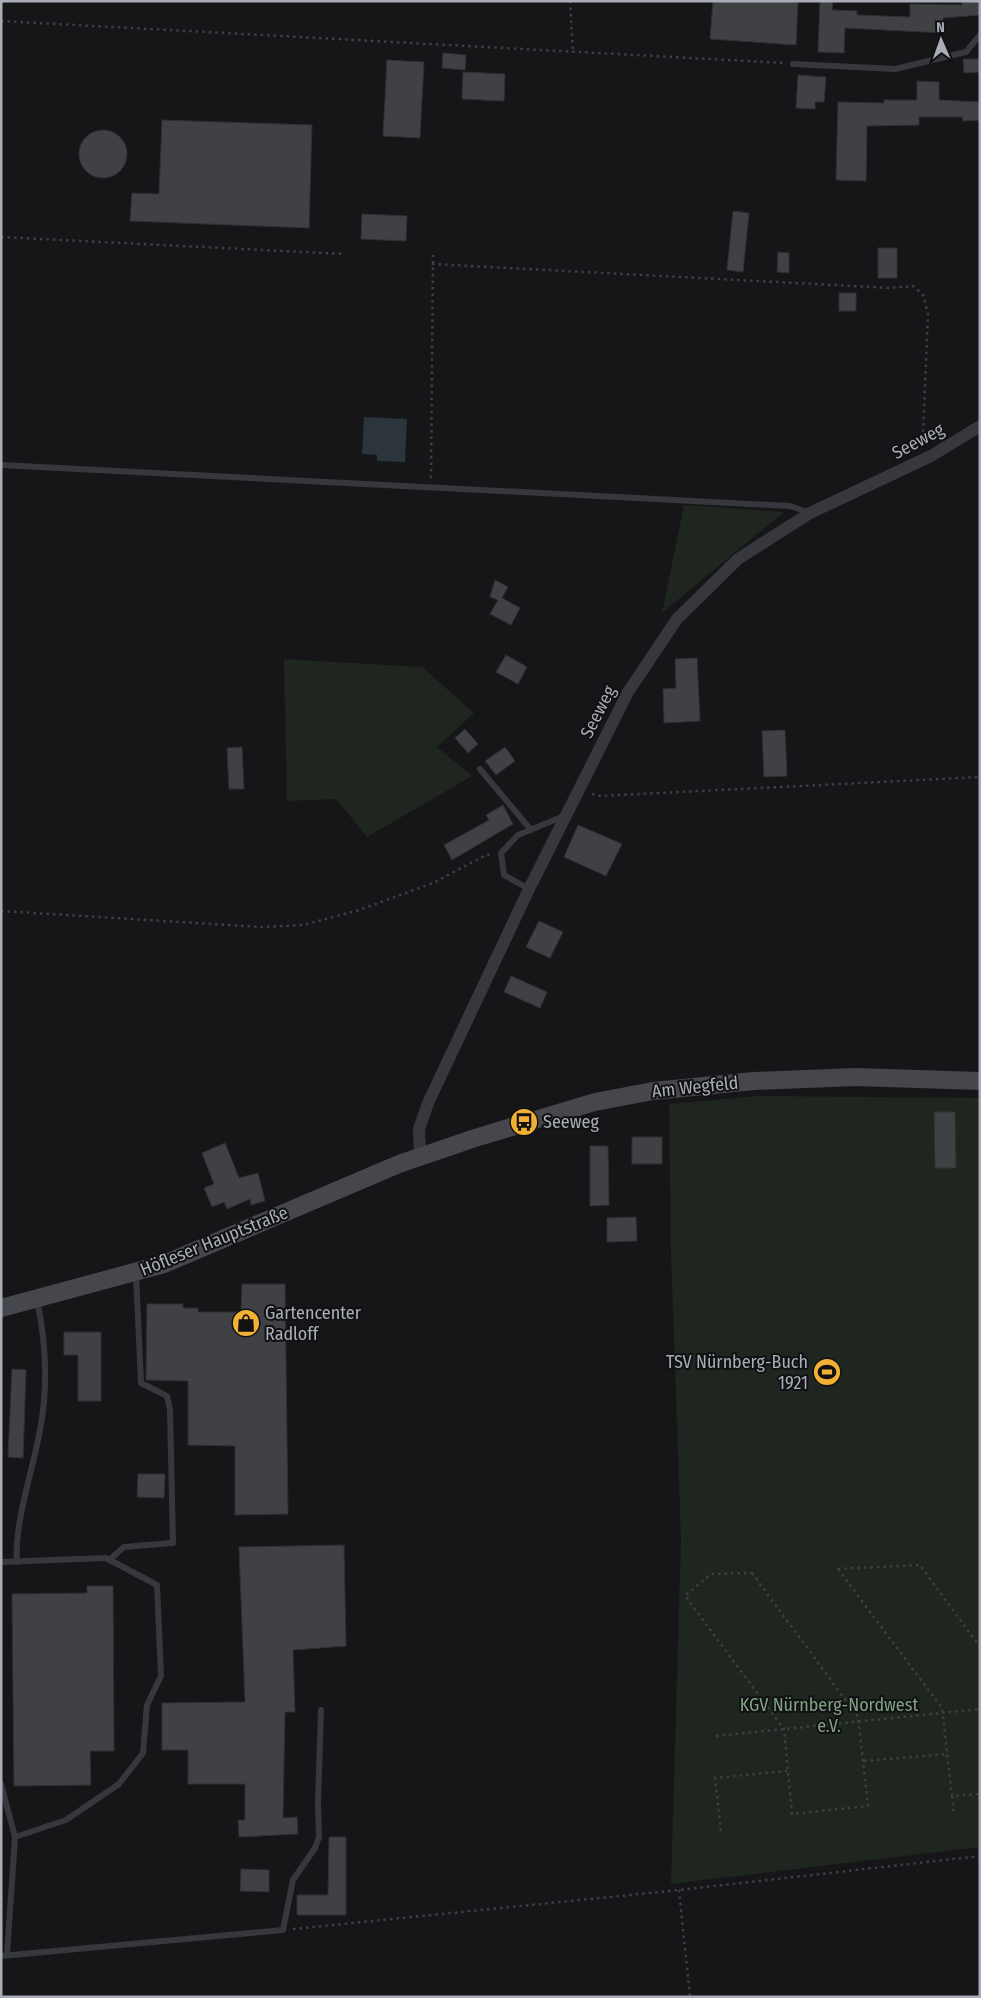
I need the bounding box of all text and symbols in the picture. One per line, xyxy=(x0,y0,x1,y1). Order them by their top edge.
north arrow xyxy=(916,15,966,65)
text: N xyxy=(936,19,945,36)
street label: Seeweg xyxy=(888,418,948,464)
street label: Seeweg xyxy=(576,682,621,742)
street label: Am Wegfeld xyxy=(651,1072,739,1102)
bus stop icon: Seeweg xyxy=(509,1107,539,1137)
place label: Seeweg xyxy=(543,1111,599,1133)
street label: Höfleser Hauptstraße xyxy=(137,1201,291,1281)
place label: Gartencenter Radloff xyxy=(265,1302,362,1345)
shop icon: Gartencenter Radloff xyxy=(231,1308,261,1338)
place label: TSV Nürnberg-Buch 1921 xyxy=(666,1351,808,1394)
sports icon: TSV Nürnberg-Buch 1921 xyxy=(812,1357,842,1387)
park label: KGV Nürnberg-Nordwest e.V. xyxy=(740,1694,918,1737)

